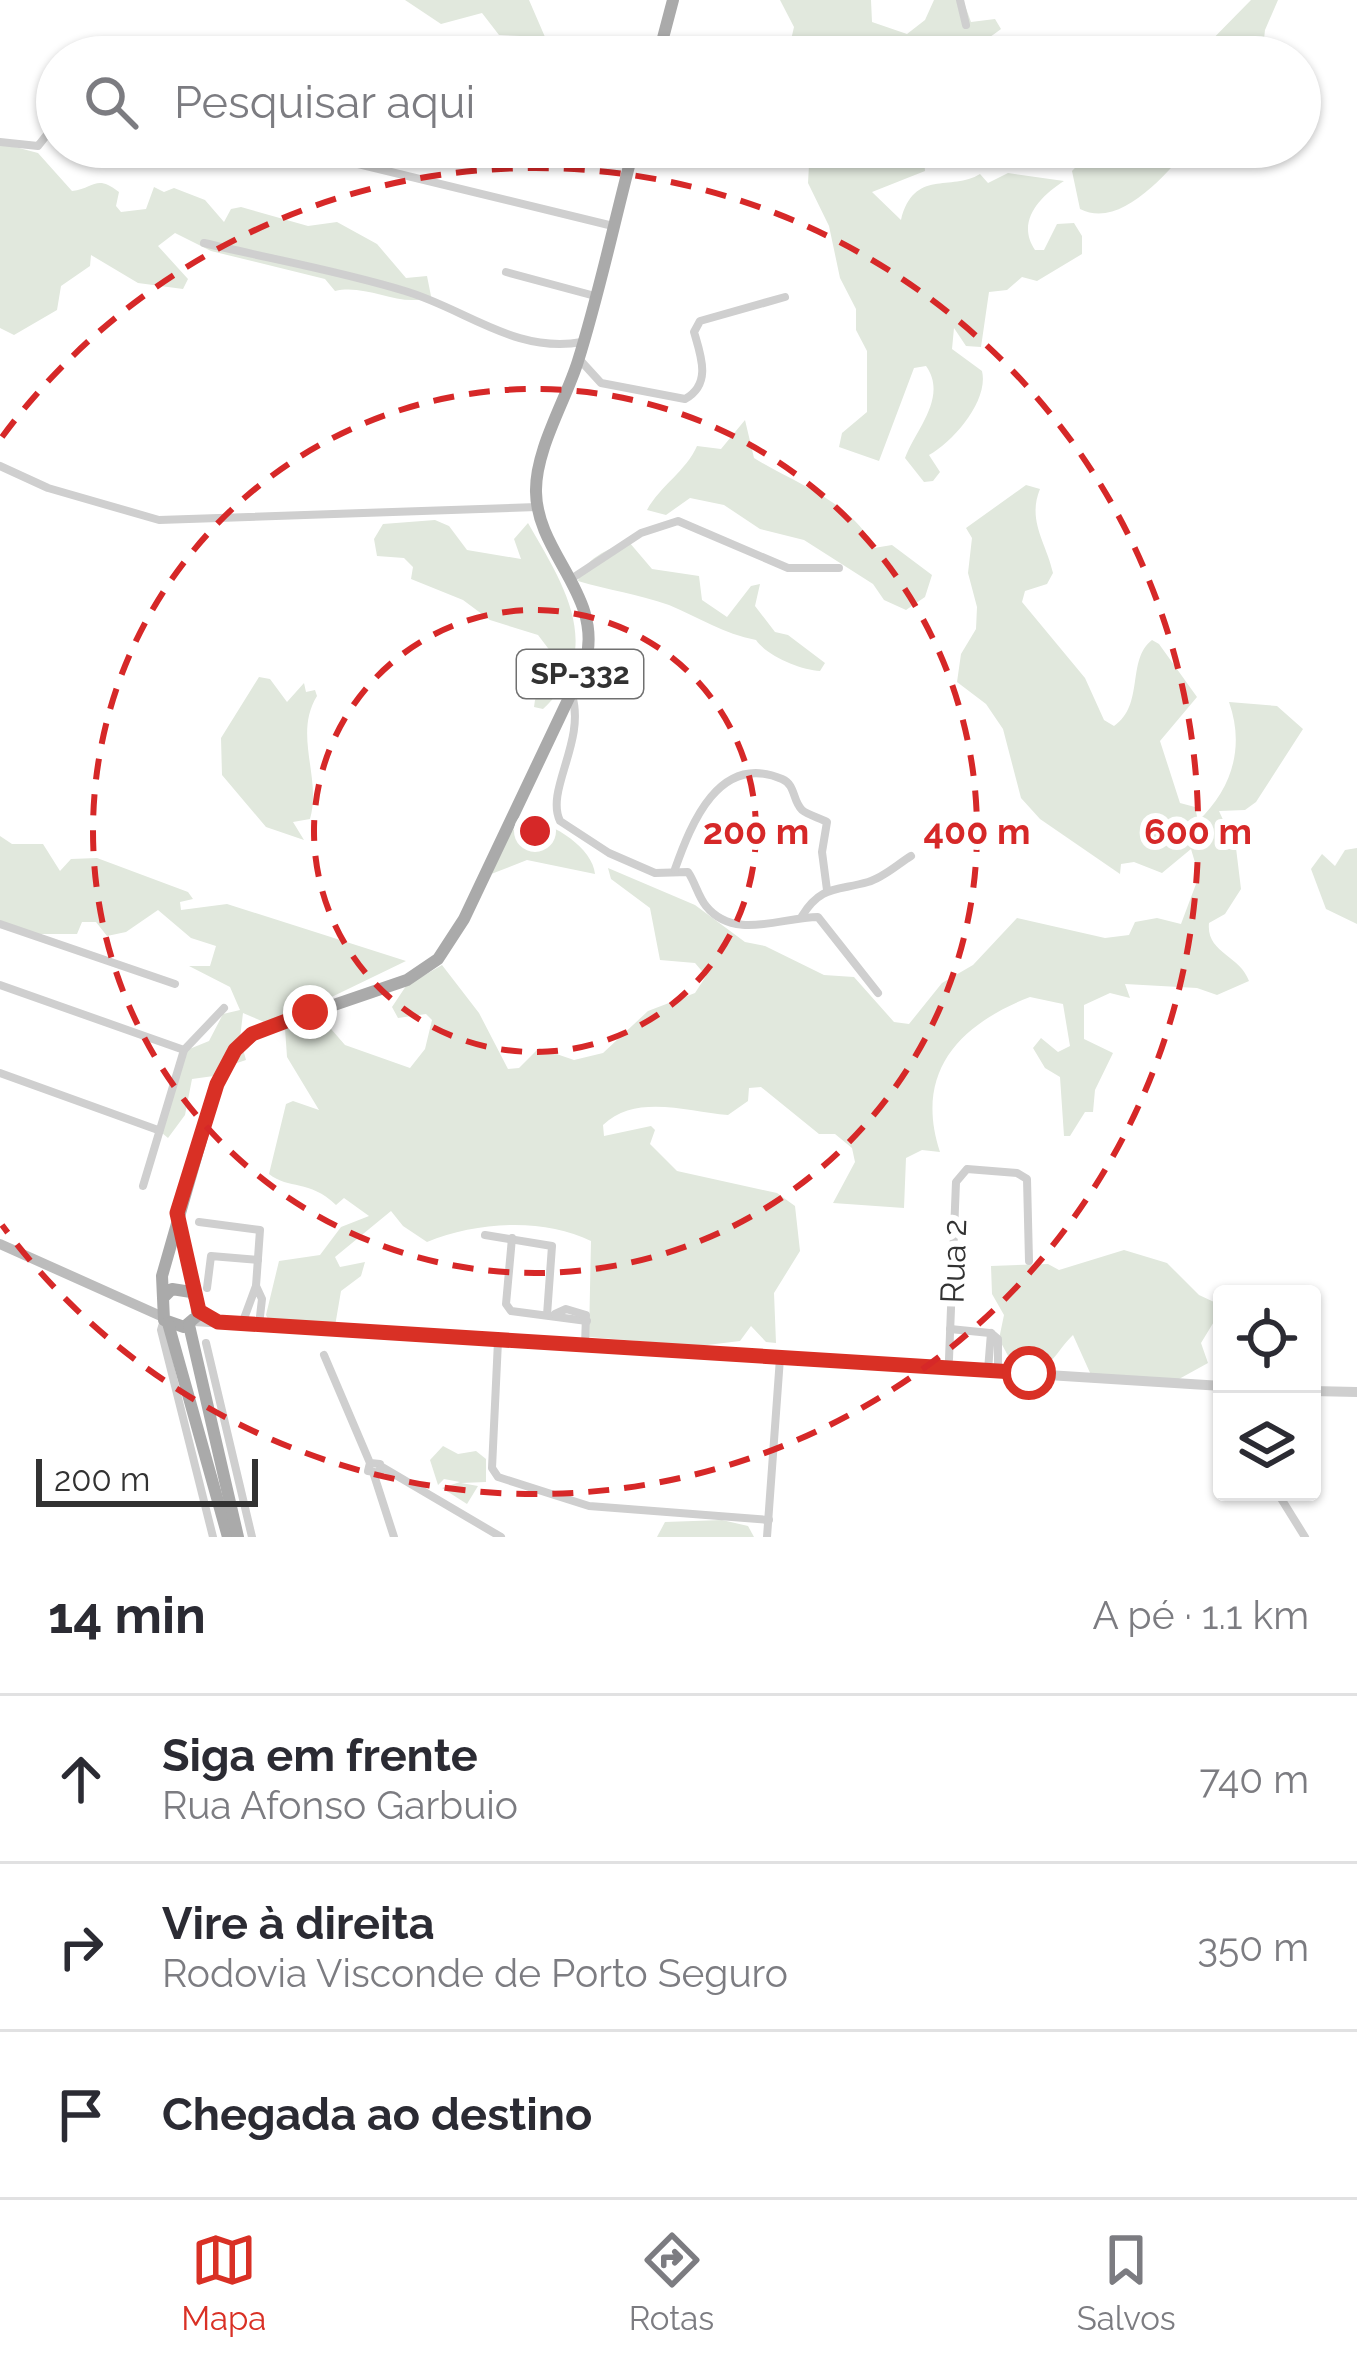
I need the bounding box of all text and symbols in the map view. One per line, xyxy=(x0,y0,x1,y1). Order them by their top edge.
search box xyxy=(36,36,1321,168)
icon: search xyxy=(78,69,144,135)
text: Pesquisar aqui xyxy=(174,76,475,129)
road number: SP-332 xyxy=(517,650,643,698)
centre of rings xyxy=(514,810,556,852)
text: 200 m xyxy=(703,810,809,852)
text: 400 m xyxy=(924,810,1030,852)
text: 600 m xyxy=(1144,810,1252,852)
route end xyxy=(283,985,337,1039)
street label: Rua 2 xyxy=(933,1218,974,1304)
map controls xyxy=(1213,1285,1321,1501)
button: locate xyxy=(1213,1285,1321,1393)
route start xyxy=(1002,1346,1056,1400)
button: layers xyxy=(1213,1393,1321,1501)
scale bar xyxy=(36,1453,258,1506)
text: 200 m xyxy=(54,1460,150,1499)
text: 14 min xyxy=(48,1585,206,1645)
text: A pé · 1.1 km xyxy=(1092,1592,1309,1638)
text: Siga em frente xyxy=(162,1729,478,1782)
icon: ahead xyxy=(48,1746,114,1812)
text: 740 m xyxy=(1199,1756,1309,1802)
text: Rua Afonso Garbuio xyxy=(162,1782,518,1828)
text: Vire à direita xyxy=(162,1897,435,1950)
icon: right xyxy=(48,1914,114,1980)
text: 350 m xyxy=(1197,1924,1309,1970)
text: Rodovia Visconde de Porto Seguro xyxy=(162,1950,788,1996)
icon: arrive xyxy=(48,2082,114,2148)
text: Chegada ao destino xyxy=(162,2088,592,2141)
tab: Mapa xyxy=(181,2227,266,2338)
tab: Rotas xyxy=(629,2227,714,2338)
tab: Salvos xyxy=(1077,2227,1176,2338)

